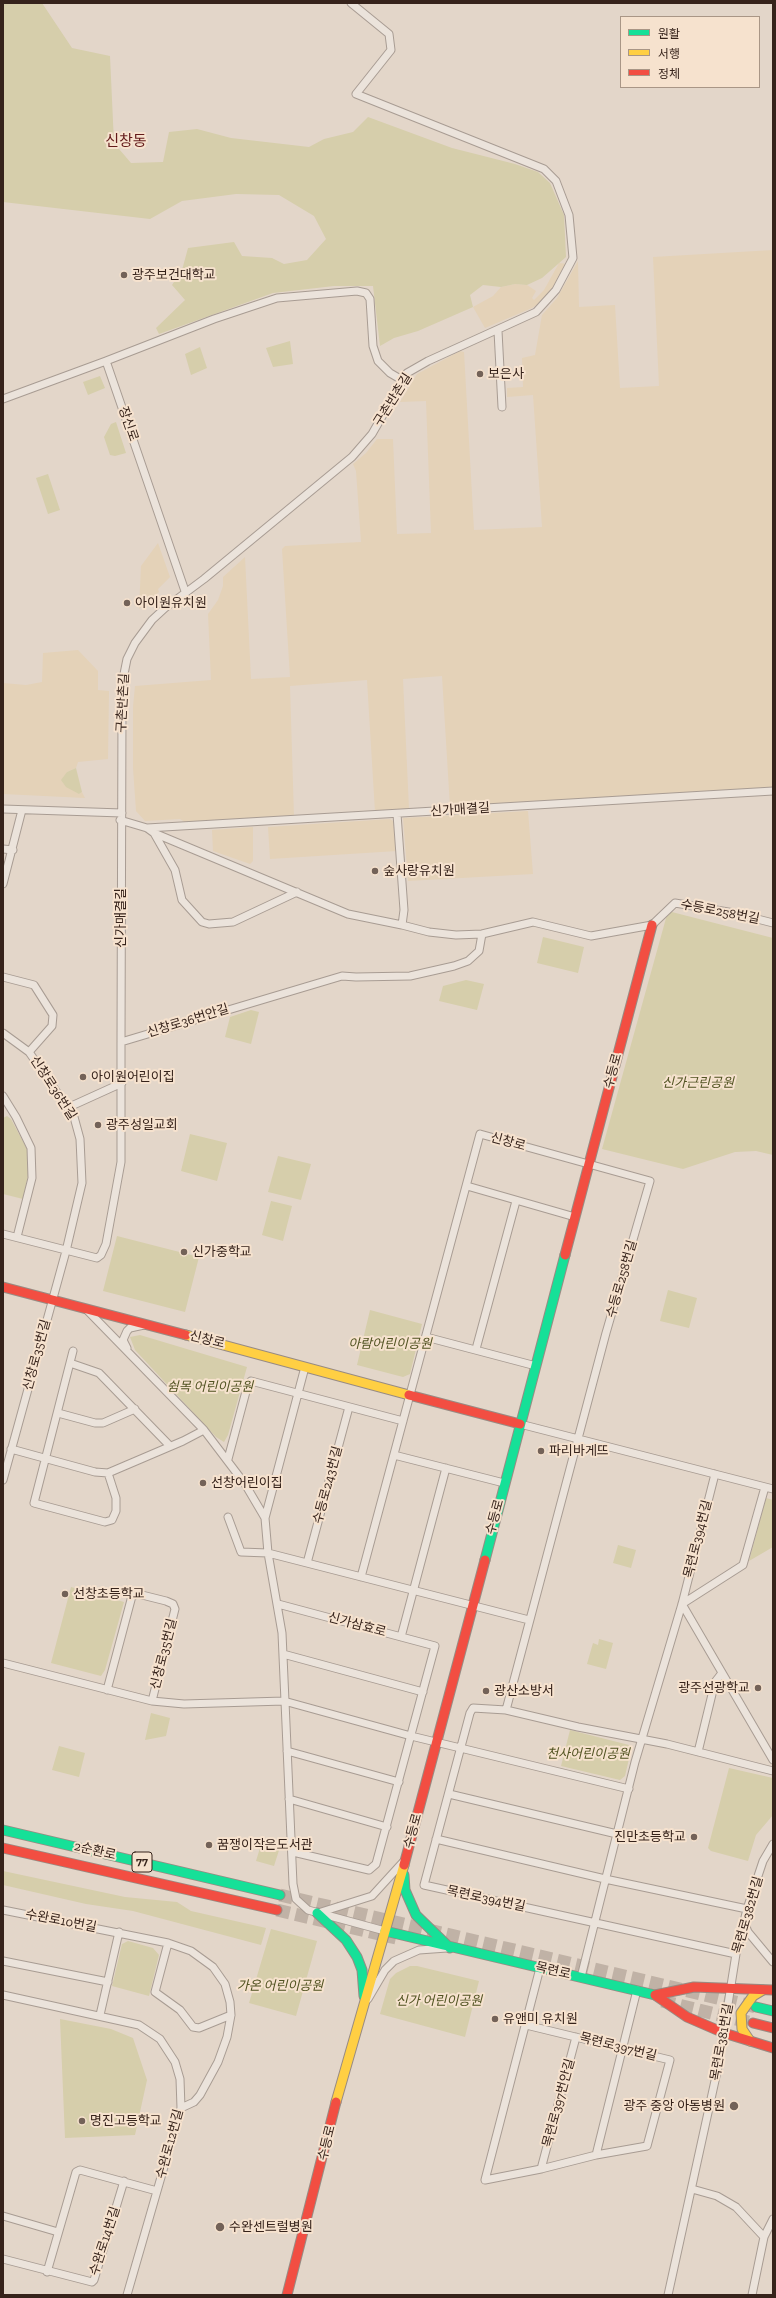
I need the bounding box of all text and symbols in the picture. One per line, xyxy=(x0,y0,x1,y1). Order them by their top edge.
legend xyxy=(620,16,760,88)
text: 원활 xyxy=(658,27,680,41)
text: 서행 xyxy=(658,47,680,61)
text: 정체 xyxy=(658,67,680,81)
district label: 신창동 xyxy=(105,133,147,151)
place label: 광주보건대학교 xyxy=(132,267,216,283)
marker: 광주보건대학교 xyxy=(119,270,129,280)
place label: 보은사 xyxy=(488,366,524,382)
marker: 보은사 xyxy=(475,369,485,379)
street label: 구촌반촌길 xyxy=(371,371,415,429)
street label: 장신로 xyxy=(115,404,141,444)
place label: 아이원유치원 xyxy=(135,595,207,611)
marker: 아이원유치원 xyxy=(122,598,132,608)
street label: 구촌반촌길 xyxy=(114,673,132,733)
street label: 신가매결길 xyxy=(430,800,490,820)
place label: 숲사랑유치원 xyxy=(383,863,455,879)
marker: 숲사랑유치원 xyxy=(370,866,380,876)
street label: 신가매결길 xyxy=(113,888,129,948)
street label: 수등로258번길 xyxy=(679,897,761,927)
street label: 신창로36번안길 xyxy=(145,1001,231,1041)
street label: 수등로 xyxy=(601,1052,625,1090)
street label: 신창로36번길 xyxy=(27,1053,79,1123)
place label: 아이원어린이집 xyxy=(91,1069,175,1085)
marker: 아이원어린이집 xyxy=(78,1072,88,1082)
park label: 신가근린공원 xyxy=(662,1075,734,1091)
place label: 광주성일교회 xyxy=(106,1117,178,1133)
marker: 광주성일교회 xyxy=(93,1120,103,1130)
street label: 신창로 xyxy=(489,1130,527,1154)
street label: 수등로258번길 xyxy=(603,1238,641,1320)
place label: 신가중학교 xyxy=(192,1244,252,1260)
marker: 신가중학교 xyxy=(179,1247,189,1257)
street label: 신창로35번길 xyxy=(20,1318,54,1392)
street label: 신창로 xyxy=(188,1328,226,1352)
park label: 아람어린이공원 xyxy=(348,1336,432,1352)
park label: 쉼목 어린이공원 xyxy=(167,1379,253,1395)
place label: 파리바게뜨 xyxy=(549,1443,609,1459)
street label: 수등로243번길 xyxy=(310,1444,346,1526)
marker: 파리바게뜨 xyxy=(536,1446,546,1456)
place label: 선창어린이집 xyxy=(211,1475,283,1491)
marker: 선창어린이집 xyxy=(198,1478,208,1488)
street label: 수등로 xyxy=(483,1498,507,1536)
street label: 목련로394번길 xyxy=(681,1498,715,1580)
place label: 선창초등학교 xyxy=(73,1586,145,1602)
marker: 선창초등학교 xyxy=(60,1589,70,1599)
street label: 신가삼효로 xyxy=(326,1610,388,1640)
street label: 신창로35번길 xyxy=(148,1617,180,1691)
place label: 광주선광학교 xyxy=(678,1680,750,1696)
place label: 광산소방서 xyxy=(494,1683,554,1699)
marker: 광주선광학교 xyxy=(753,1683,763,1693)
marker: 광산소방서 xyxy=(481,1686,491,1696)
park label: 천사어린이공원 xyxy=(546,1746,630,1762)
street label: 수등로 xyxy=(401,1812,425,1850)
place label: 진만초등학교 xyxy=(614,1829,686,1845)
marker: 진만초등학교 xyxy=(689,1832,699,1842)
place label: 꿈쟁이작은도서관 xyxy=(217,1837,313,1853)
street label: 2순환로 xyxy=(73,1839,117,1863)
marker: 꿈쟁이작은도서관 xyxy=(204,1840,214,1850)
road number: 77 xyxy=(132,1852,152,1872)
street label: 목련로382번길 xyxy=(729,1874,767,1956)
street label: 목련로394번길 xyxy=(445,1883,527,1915)
street label: 수완로10번길 xyxy=(24,1906,98,1936)
street label: 목련로 xyxy=(534,1959,572,1983)
park label: 가온 어린이공원 xyxy=(237,1978,323,1994)
park label: 신가 어린이공원 xyxy=(396,1993,482,2009)
street label: 목련로381번길 xyxy=(708,2002,736,2082)
place label: 유앤미 유치원 xyxy=(503,2011,578,2027)
marker: 유앤미 유치원 xyxy=(490,2014,500,2024)
street label: 목련로397번길 xyxy=(578,2030,658,2064)
street label: 목련로397번안길 xyxy=(540,2057,578,2149)
place label: 광주 중앙 아동병원 xyxy=(623,2098,725,2114)
marker: 광주 중앙 아동병원 xyxy=(728,2100,740,2112)
street label: 수완로12번길 xyxy=(153,2107,187,2181)
place label: 명진고등학교 xyxy=(90,2113,162,2129)
marker: 명진고등학교 xyxy=(77,2116,87,2126)
street label: 수등로 xyxy=(315,2124,339,2162)
street label: 수완로14번길 xyxy=(86,2204,124,2278)
place label: 수완센트럴병원 xyxy=(229,2219,313,2235)
marker: 수완센트럴병원 xyxy=(214,2221,226,2233)

